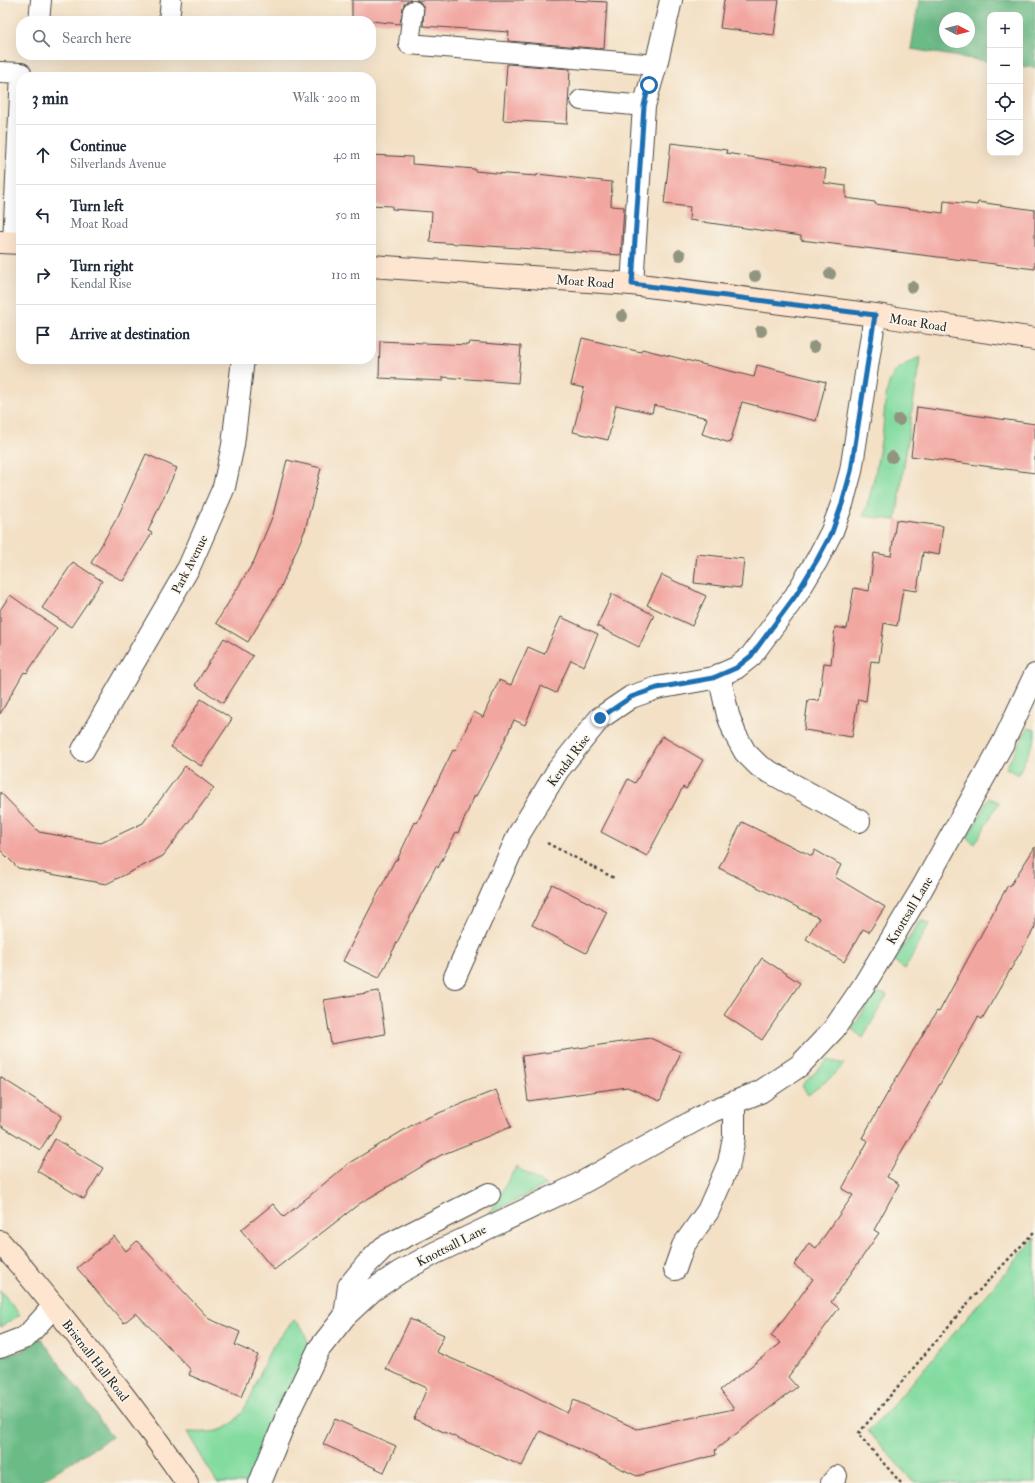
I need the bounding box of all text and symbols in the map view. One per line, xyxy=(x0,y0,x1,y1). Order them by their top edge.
north arrow xyxy=(939,12,975,48)
map controls xyxy=(987,12,1023,156)
button: + xyxy=(987,12,1023,48)
search box xyxy=(16,16,376,60)
icon: search xyxy=(30,27,52,49)
text: Search here xyxy=(62,29,131,48)
button: − xyxy=(987,48,1023,84)
route start xyxy=(640,76,658,94)
button: locate xyxy=(987,84,1023,120)
text: 3 min xyxy=(32,88,69,109)
text: Walk · 200 m xyxy=(292,90,360,106)
button: layers xyxy=(987,120,1023,156)
text: Continue xyxy=(70,137,126,156)
icon: ahead xyxy=(32,144,54,166)
text: 40 m xyxy=(334,147,360,163)
text: Silverlands Avenue xyxy=(70,156,166,172)
text: Turn left xyxy=(70,197,124,216)
icon: left xyxy=(32,204,54,226)
text: 50 m xyxy=(335,207,360,223)
text: Moat Road xyxy=(70,216,128,232)
text: Turn right xyxy=(70,257,133,276)
icon: right xyxy=(32,264,54,286)
text: 110 m xyxy=(331,267,360,283)
street label: Moat Road xyxy=(555,272,615,292)
text: Kendal Rise xyxy=(70,276,131,292)
street label: Moat Road xyxy=(888,311,948,336)
icon: arrive xyxy=(32,324,54,346)
text: Arrive at destination xyxy=(70,325,190,344)
street label: Park Avenue xyxy=(168,532,212,597)
route end xyxy=(591,709,609,727)
street label: Kendal Rise xyxy=(544,731,594,790)
street label: Knottsall Lane xyxy=(883,873,937,947)
street label: Knottsall Lane xyxy=(414,1221,490,1270)
street label: Bristnall Hall Road xyxy=(58,1317,132,1405)

